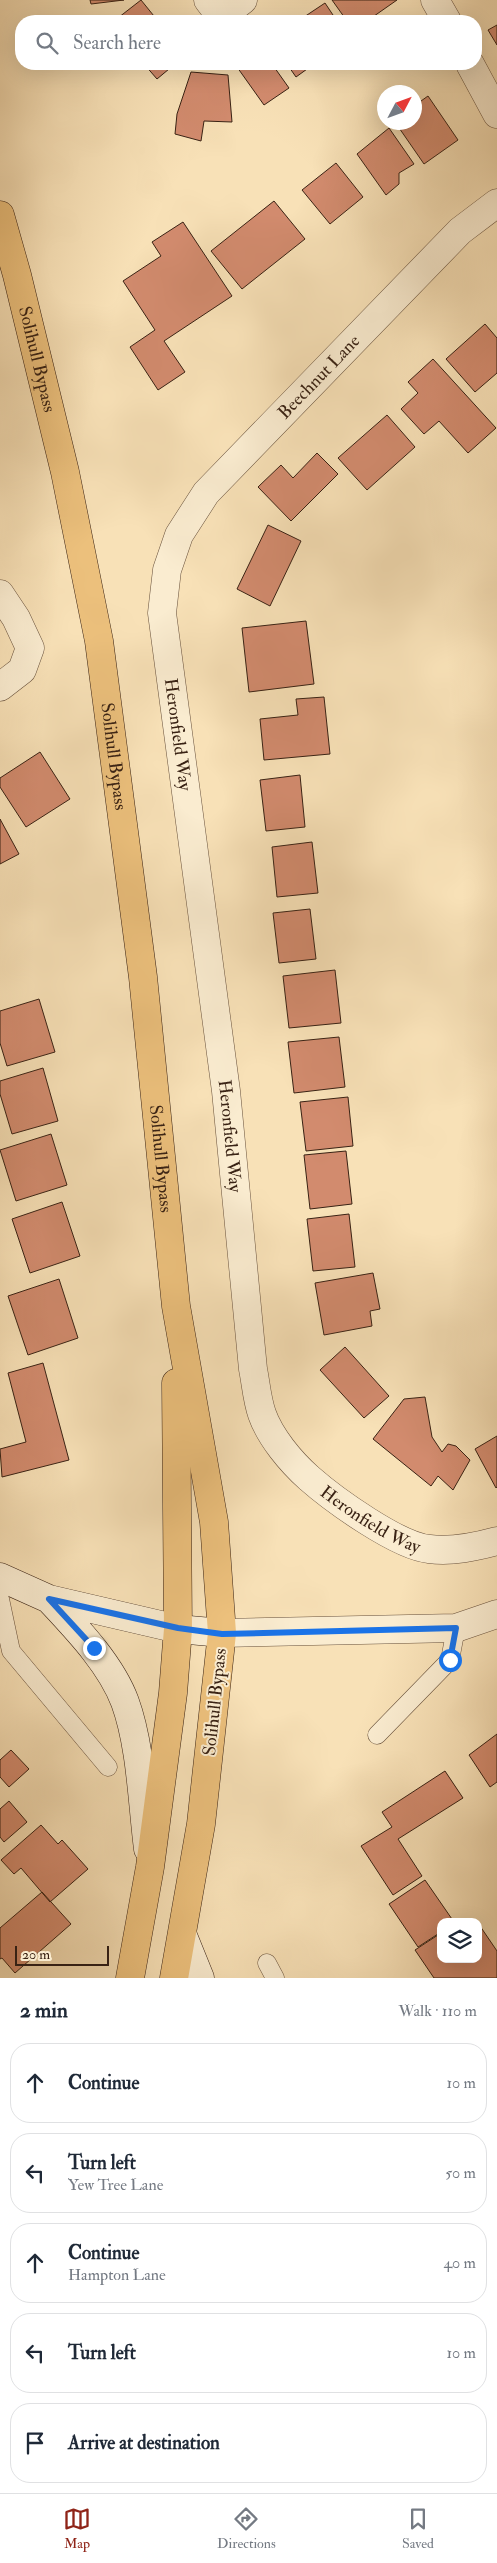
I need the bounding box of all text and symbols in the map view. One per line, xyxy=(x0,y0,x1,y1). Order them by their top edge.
search box xyxy=(15,15,482,70)
icon: search xyxy=(33,29,61,57)
text: Search here xyxy=(73,31,161,55)
north arrow xyxy=(377,85,422,130)
street label: Solihull Bypass xyxy=(14,304,61,414)
street label: Beechnut Lane xyxy=(273,330,365,424)
street label: Heronfield Way xyxy=(159,677,197,793)
street label: Solihull Bypass xyxy=(96,701,133,812)
street label: Heronfield Way xyxy=(213,1078,247,1195)
street label: Solihull Bypass xyxy=(144,1104,178,1214)
street label: Heronfield Way xyxy=(316,1480,425,1559)
route end xyxy=(83,1637,106,1660)
street label: Solihull Bypass xyxy=(198,1647,232,1757)
route start xyxy=(439,1649,462,1672)
map controls xyxy=(437,1918,482,1963)
button: layers xyxy=(437,1918,482,1963)
scale bar xyxy=(15,1943,109,1966)
text: 20 m xyxy=(22,1946,50,1963)
text: 2 min xyxy=(20,1997,68,2024)
text: Walk · 110 m xyxy=(399,2001,477,2021)
icon: ahead xyxy=(21,2069,49,2097)
text: Continue xyxy=(68,2071,139,2095)
text: 10 m xyxy=(446,2073,476,2093)
text: Turn left xyxy=(68,2151,136,2175)
icon: left xyxy=(21,2159,49,2187)
text: 50 m xyxy=(445,2163,476,2183)
text: Yew Tree Lane xyxy=(68,2175,163,2195)
text: Continue xyxy=(68,2241,139,2265)
icon: ahead xyxy=(21,2249,49,2277)
text: 40 m xyxy=(443,2253,476,2273)
text: Hampton Lane xyxy=(68,2265,166,2285)
icon: left xyxy=(21,2339,49,2367)
text: Turn left xyxy=(68,2341,136,2365)
text: 10 m xyxy=(446,2343,476,2363)
icon: arrive xyxy=(21,2429,49,2457)
text: Arrive at destination xyxy=(68,2431,220,2455)
tab: Map xyxy=(63,2505,91,2552)
tab: Directions xyxy=(217,2505,276,2552)
tab: Saved xyxy=(402,2505,434,2552)

